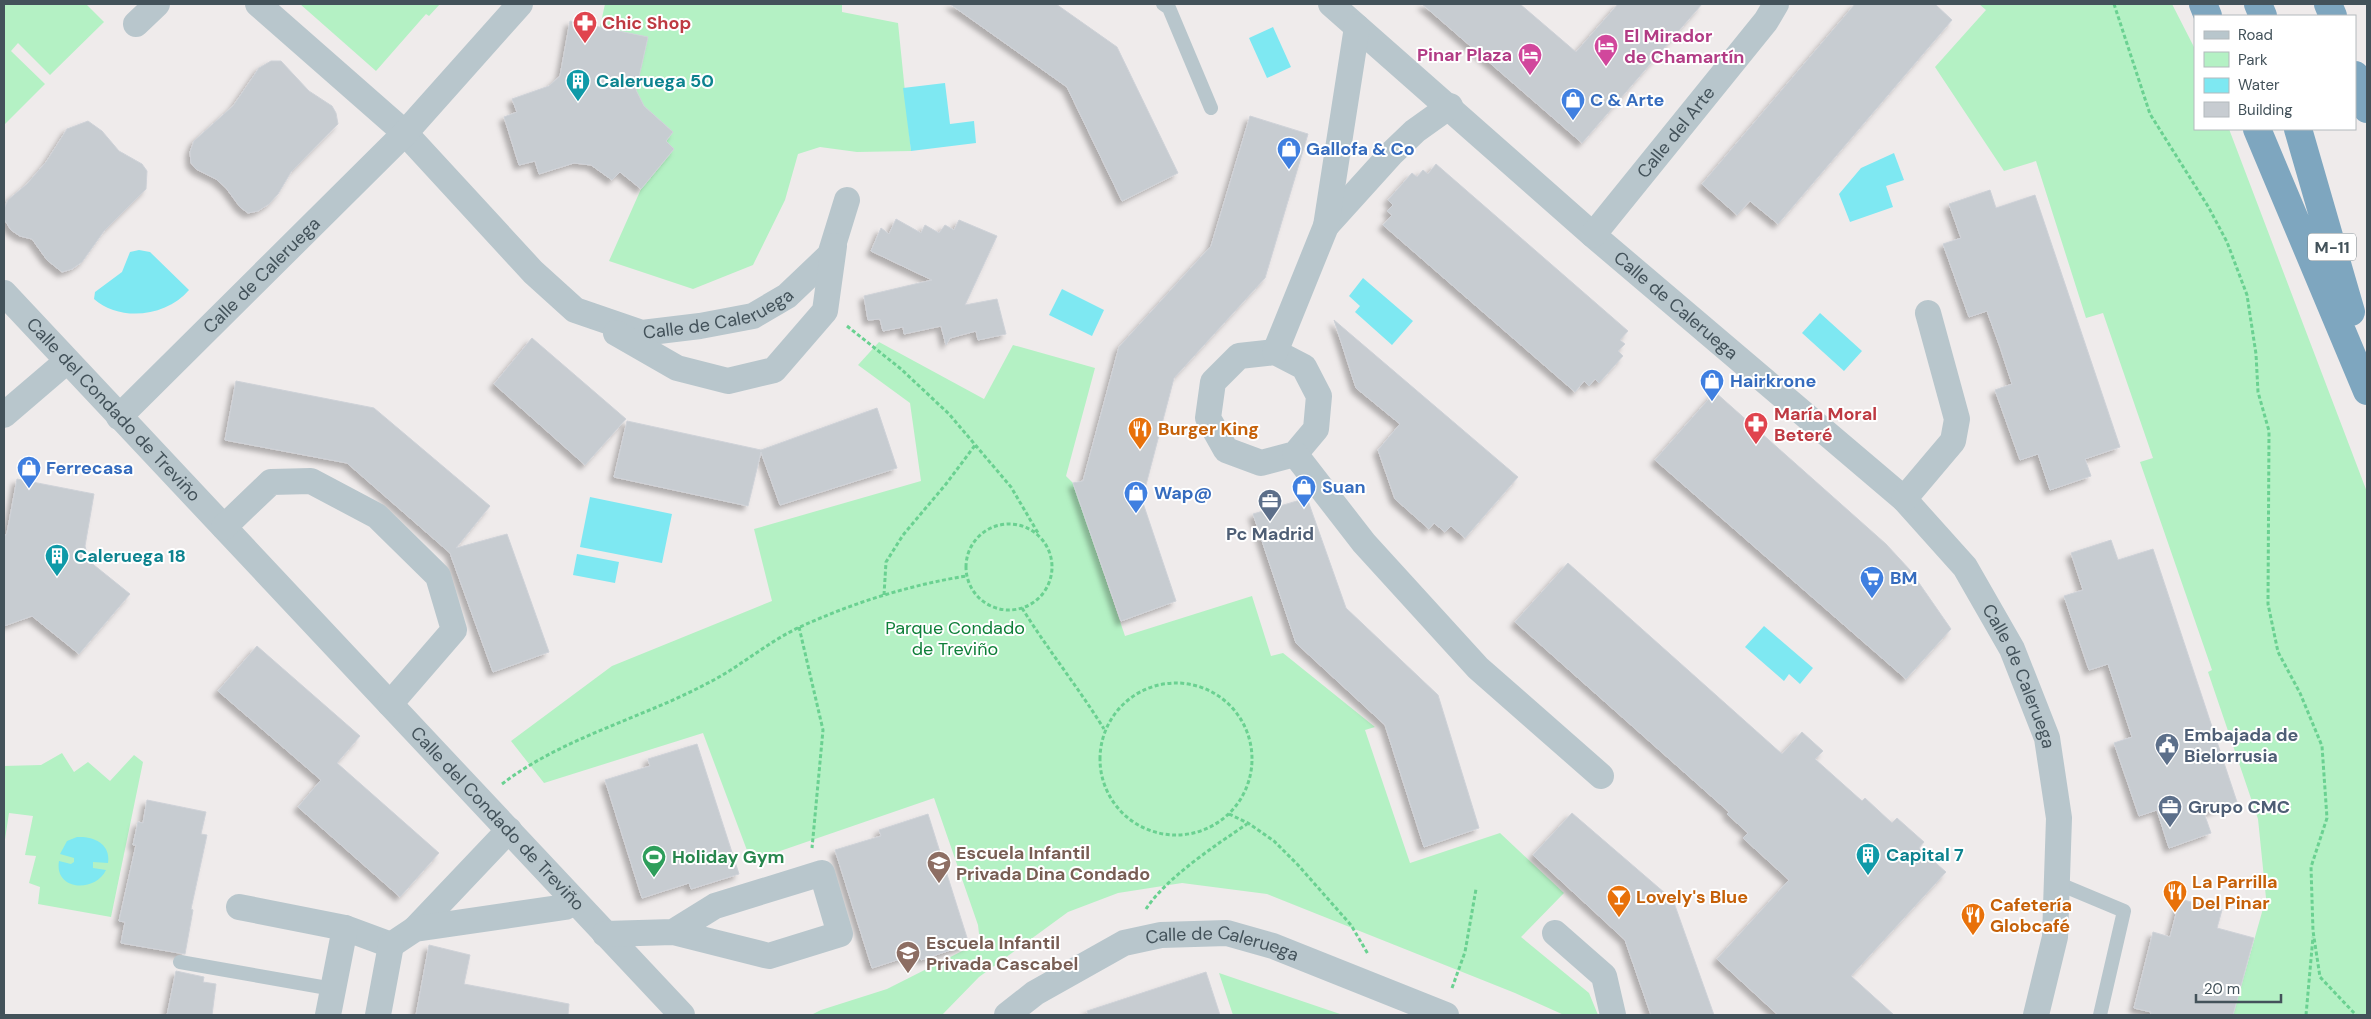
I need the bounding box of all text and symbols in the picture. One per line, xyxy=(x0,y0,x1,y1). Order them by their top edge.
pharmacy icon: Chic Shop xyxy=(572,10,598,44)
place label: Chic Shop xyxy=(602,11,691,35)
legend xyxy=(2194,15,2356,130)
place label: El Mirador de Chamartín xyxy=(1624,24,1744,69)
text: Road xyxy=(2238,25,2273,45)
hotel icon: El Mirador de Chamartín xyxy=(1593,33,1619,67)
hotel icon: Pinar Plaza xyxy=(1517,42,1543,76)
place label: Pinar Plaza xyxy=(1417,43,1512,67)
text: Park xyxy=(2238,50,2268,70)
building icon: Caleruega 50 xyxy=(565,68,591,102)
place label: Caleruega 50 xyxy=(596,69,714,93)
text: Water xyxy=(2238,75,2280,95)
street label: Calle del Arte xyxy=(1632,81,1720,183)
shop icon: C & Arte xyxy=(1560,87,1586,121)
place label: C & Arte xyxy=(1590,88,1664,112)
text: Building xyxy=(2238,100,2293,120)
shop icon: Gallofa & Co xyxy=(1276,136,1302,170)
place label: Gallofa & Co xyxy=(1306,137,1415,161)
street label: Calle de Caleruega xyxy=(198,212,325,339)
road number: M-11 xyxy=(2308,233,2356,260)
street label: Calle de Caleruega xyxy=(1609,246,1743,365)
street label: Calle de Caleruega xyxy=(642,284,799,345)
street label: Calle del Condado de Treviño xyxy=(21,312,206,507)
shop icon: Hairkrone xyxy=(1699,368,1725,402)
place label: Hairkrone xyxy=(1730,369,1816,393)
place label: María Moral Beteré xyxy=(1774,402,1877,447)
pharmacy icon: María Moral Beteré xyxy=(1743,411,1769,445)
restaurant icon: Burger King xyxy=(1127,416,1153,450)
place label: Burger King xyxy=(1158,417,1259,441)
shop icon: Ferrecasa xyxy=(16,455,42,489)
place label: Ferrecasa xyxy=(46,456,133,480)
shop icon: Suan xyxy=(1291,474,1317,508)
place label: Suan xyxy=(1322,475,1366,499)
shop icon: Wap@ xyxy=(1123,480,1149,514)
place label: Wap@ xyxy=(1154,481,1212,505)
office icon: Pc Madrid xyxy=(1257,488,1283,522)
place label: Pc Madrid xyxy=(1226,522,1314,546)
building icon: Caleruega 18 xyxy=(44,543,70,577)
place label: Caleruega 18 xyxy=(74,544,186,568)
supermarket icon: BM xyxy=(1859,565,1885,599)
place label: BM xyxy=(1890,566,1917,590)
street label: Calle de Caleruega xyxy=(1977,600,2060,750)
park label: Parque Condado de Treviño xyxy=(885,616,1025,661)
street label: Calle del Condado de Treviño xyxy=(405,721,590,916)
place label: Embajada de Bielorrusia xyxy=(2184,723,2299,768)
public building icon: Embajada de Bielorrusia xyxy=(2154,732,2180,766)
office icon: Grupo CMC xyxy=(2157,794,2183,828)
place label: Grupo CMC xyxy=(2188,795,2290,819)
place label: Escuela Infantil Privada Dina Condado xyxy=(956,841,1150,886)
building icon: Capital 7 xyxy=(1855,842,1881,876)
place label: Capital 7 xyxy=(1886,843,1964,867)
sports icon: Holiday Gym xyxy=(641,844,667,878)
place label: Holiday Gym xyxy=(672,845,785,869)
school or university icon: Escuela Infantil Privada Dina Condado xyxy=(926,850,952,884)
place label: La Parrilla Del Pinar xyxy=(2192,870,2278,915)
restaurant icon: La Parrilla Del Pinar xyxy=(2162,879,2188,913)
bar icon: Lovely's Blue xyxy=(1606,884,1632,918)
place label: Lovely's Blue xyxy=(1636,885,1748,909)
place label: Cafetería Globcafé xyxy=(1990,893,2072,938)
restaurant icon: Cafetería Globcafé xyxy=(1960,902,1986,936)
street label: Calle de Caleruega xyxy=(1143,921,1302,967)
place label: Escuela Infantil Privada Cascabel xyxy=(926,931,1078,976)
school or university icon: Escuela Infantil Privada Cascabel xyxy=(895,940,921,974)
scale bar xyxy=(2196,972,2281,1004)
text: 20 m xyxy=(2204,979,2240,999)

